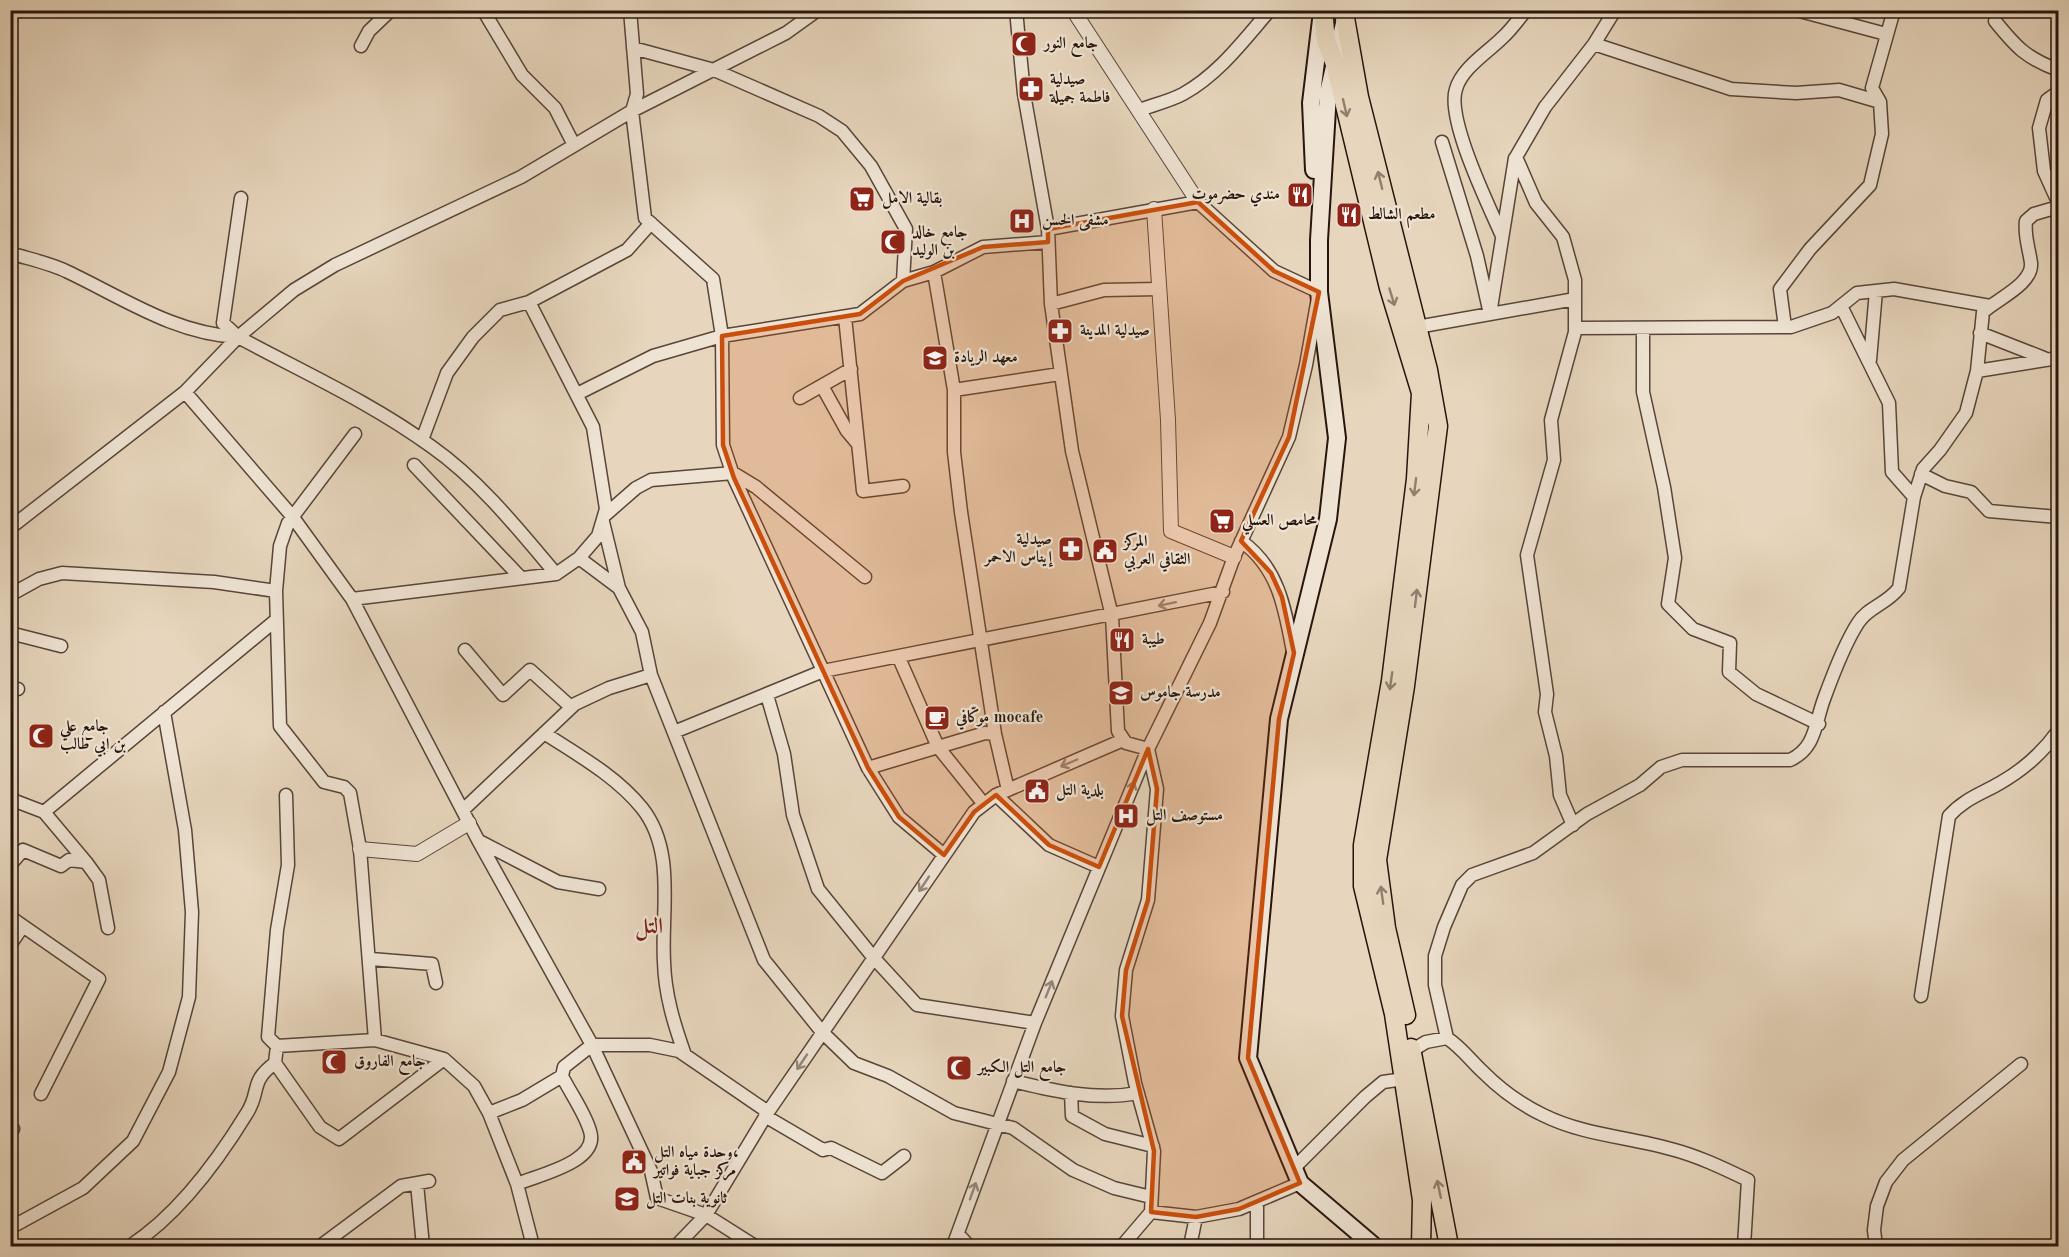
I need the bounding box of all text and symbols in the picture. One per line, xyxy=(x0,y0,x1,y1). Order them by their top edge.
mosque icon: جامع النور xyxy=(1009,29,1039,59)
place label: جامع النور xyxy=(1042,35,1098,58)
place label: صيدلية فاطمة جميلة xyxy=(1049,71,1110,106)
pharmacy icon: صيدلية فاطمة جميلة xyxy=(1016,74,1046,104)
one-way arrow xyxy=(1339,98,1351,117)
one-way arrow xyxy=(1374,171,1385,190)
restaurant icon: مندي حضرموت xyxy=(1285,180,1315,210)
supermarket icon: بقالية الامل xyxy=(847,184,877,214)
place label: مندي حضرموت xyxy=(1192,187,1280,207)
place label: بقالية الامل xyxy=(882,189,942,209)
restaurant icon: مطعم الشالط xyxy=(1334,200,1364,230)
place label: مطعم الشالط xyxy=(1368,205,1436,228)
hospital icon: مشفى الحسن xyxy=(1007,206,1037,236)
place label: مشفى الحسن xyxy=(1042,213,1109,231)
place label: جامع خالد بن الوليد xyxy=(912,224,968,260)
mosque icon: جامع خالد بن الوليد xyxy=(878,227,908,257)
one-way arrow xyxy=(1387,287,1398,306)
pharmacy icon: صيدلية المدينة xyxy=(1045,316,1075,346)
place label: صيدلية المدينة xyxy=(1080,322,1150,340)
school or university icon: معهد الريادة xyxy=(920,343,950,373)
place label: معهد الريادة xyxy=(954,349,1018,367)
one-way arrow xyxy=(1409,477,1420,497)
supermarket icon: محامص العسلي xyxy=(1207,506,1237,536)
place label: محامص العسلي xyxy=(1241,512,1317,535)
place label: صيدلية إيناس الاحمر xyxy=(983,531,1054,568)
place label: المركز الثقافي العربي xyxy=(1122,532,1190,572)
pharmacy icon: صيدلية إيناس الاحمر xyxy=(1056,534,1086,564)
public building icon: المركز الثقافي العربي xyxy=(1090,536,1120,566)
one-way arrow xyxy=(1411,589,1422,608)
one-way arrow xyxy=(1158,599,1177,610)
restaurant icon: طيبة xyxy=(1107,625,1137,655)
place label: طيبة xyxy=(1142,632,1165,648)
one-way arrow xyxy=(1385,671,1396,690)
school or university icon: مدرسة جاموس xyxy=(1106,678,1136,708)
place label: مدرسة جاموس xyxy=(1140,684,1221,702)
cafe icon: موكّافي mocafe xyxy=(922,703,952,733)
place label: موكّافي mocafe xyxy=(955,706,1043,730)
place label: جامع علي بن ابي طالب xyxy=(59,718,126,757)
mosque icon: جامع علي بن ابي طالب xyxy=(26,721,56,751)
one-way arrow xyxy=(1060,758,1079,769)
public building icon: بلدية التل xyxy=(1022,776,1052,806)
one-way arrow xyxy=(1126,781,1137,799)
place label: بلدية التل xyxy=(1056,782,1104,801)
hospital icon: مستوصف التل xyxy=(1111,801,1141,831)
place label: مستوصف التل xyxy=(1146,807,1223,826)
one-way arrow xyxy=(918,875,930,891)
one-way arrow xyxy=(1376,885,1387,905)
district label: التل xyxy=(635,916,663,941)
one-way arrow xyxy=(1044,981,1055,999)
mosque icon: جامع الفاروق xyxy=(319,1047,349,1077)
place label: جامع الفاروق xyxy=(354,1053,426,1076)
one-way arrow xyxy=(796,1053,808,1069)
mosque icon: جامع التل الكبير xyxy=(944,1053,974,1083)
place label: جامع التل الكبير xyxy=(976,1058,1067,1082)
place label: وحدة مياه التل، مركز جباية فواتير xyxy=(652,1144,739,1181)
public building icon: وحدة مياه التل، مركز جباية فواتير xyxy=(619,1147,649,1177)
one-way arrow xyxy=(1433,1180,1444,1199)
one-way arrow xyxy=(969,1183,980,1201)
school or university icon: ثانوية بنات التل xyxy=(612,1184,642,1214)
place label: ثانوية بنات التل xyxy=(646,1190,728,1209)

